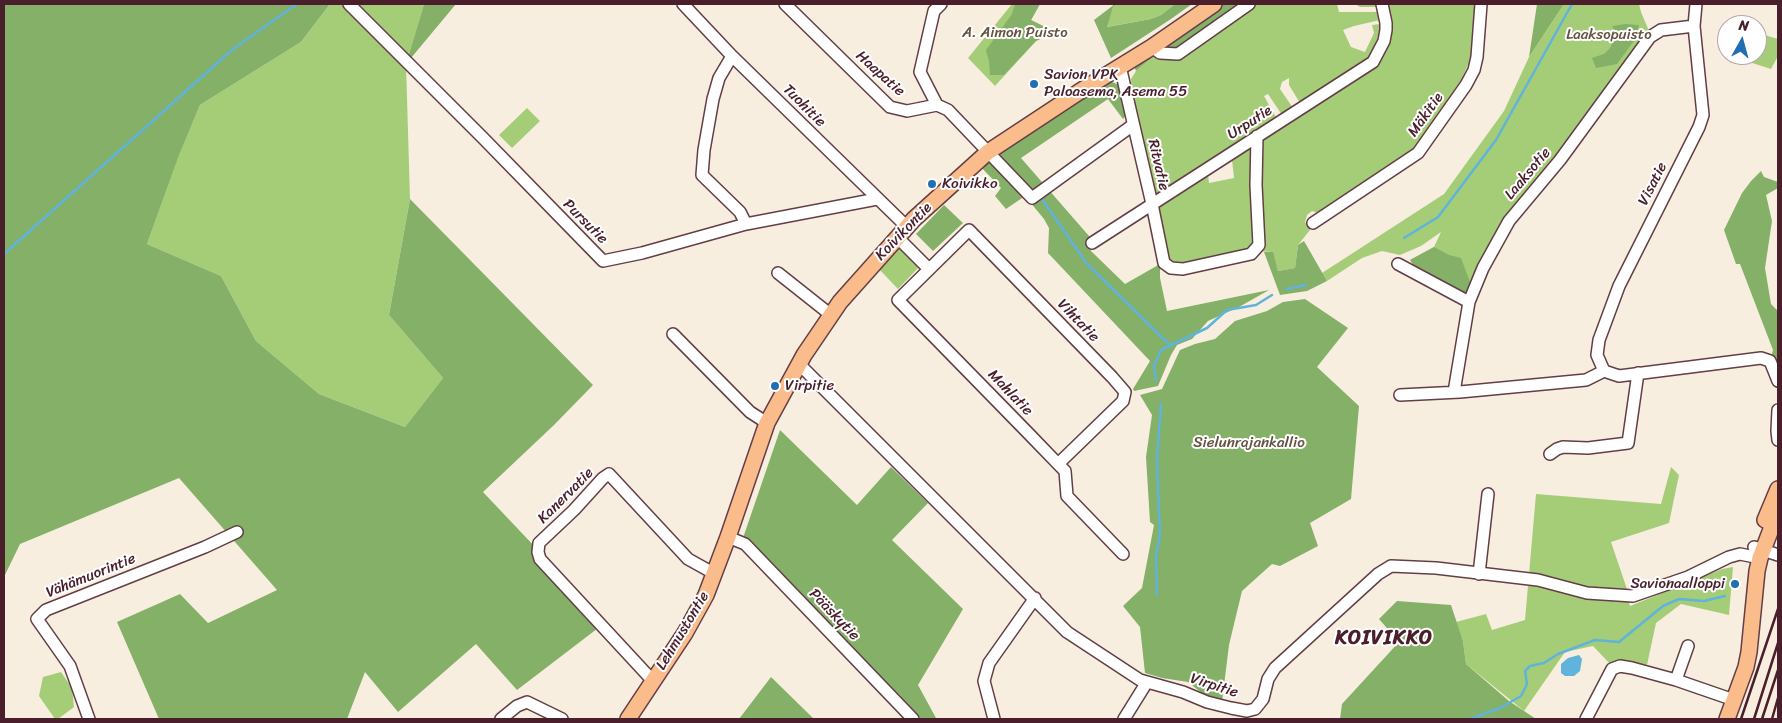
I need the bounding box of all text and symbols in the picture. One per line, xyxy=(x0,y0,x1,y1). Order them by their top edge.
text: N xyxy=(1737,13,1750,39)
north arrow xyxy=(1717,15,1767,65)
park label: A. Aimon Puisto xyxy=(962,24,1068,42)
park label: Laaksopuisto xyxy=(1566,26,1652,44)
street label: Haapatie xyxy=(852,47,908,101)
place label: Savion VPK Paloasema, Asema 55 xyxy=(1044,66,1187,101)
marker: Savion VPK Paloasema, Asema 55 xyxy=(1028,78,1040,90)
street label: Tuohitie xyxy=(779,81,829,131)
street label: Mäkitie xyxy=(1404,89,1448,141)
street label: Urputie xyxy=(1224,102,1276,144)
street label: Ritvatie xyxy=(1143,138,1173,192)
street label: Laaksotie xyxy=(1501,144,1555,204)
street label: Visatie xyxy=(1635,159,1671,209)
place label: Koivikko xyxy=(942,175,998,193)
marker: Koivikko xyxy=(926,178,938,190)
street label: Pursutie xyxy=(559,196,611,248)
street label: Koivikontie xyxy=(872,199,936,265)
street label: Vihtatie xyxy=(1053,296,1103,346)
street label: Mahlatie xyxy=(984,366,1036,420)
place label: Virpitie xyxy=(785,377,834,395)
marker: Virpitie xyxy=(769,380,781,392)
park label: Sielunrajankallio xyxy=(1193,434,1305,452)
street label: Kanervatie xyxy=(534,464,598,528)
street label: Vähämuorintie xyxy=(44,550,138,602)
place label: Savionaalloppi xyxy=(1630,575,1725,593)
marker: Savionaalloppi xyxy=(1729,578,1741,590)
street label: Pääskytie xyxy=(805,585,863,645)
street label: Lehmustontie xyxy=(653,589,713,673)
district label: KOIVIKKO xyxy=(1336,627,1432,651)
street label: Virpitie xyxy=(1188,670,1240,702)

